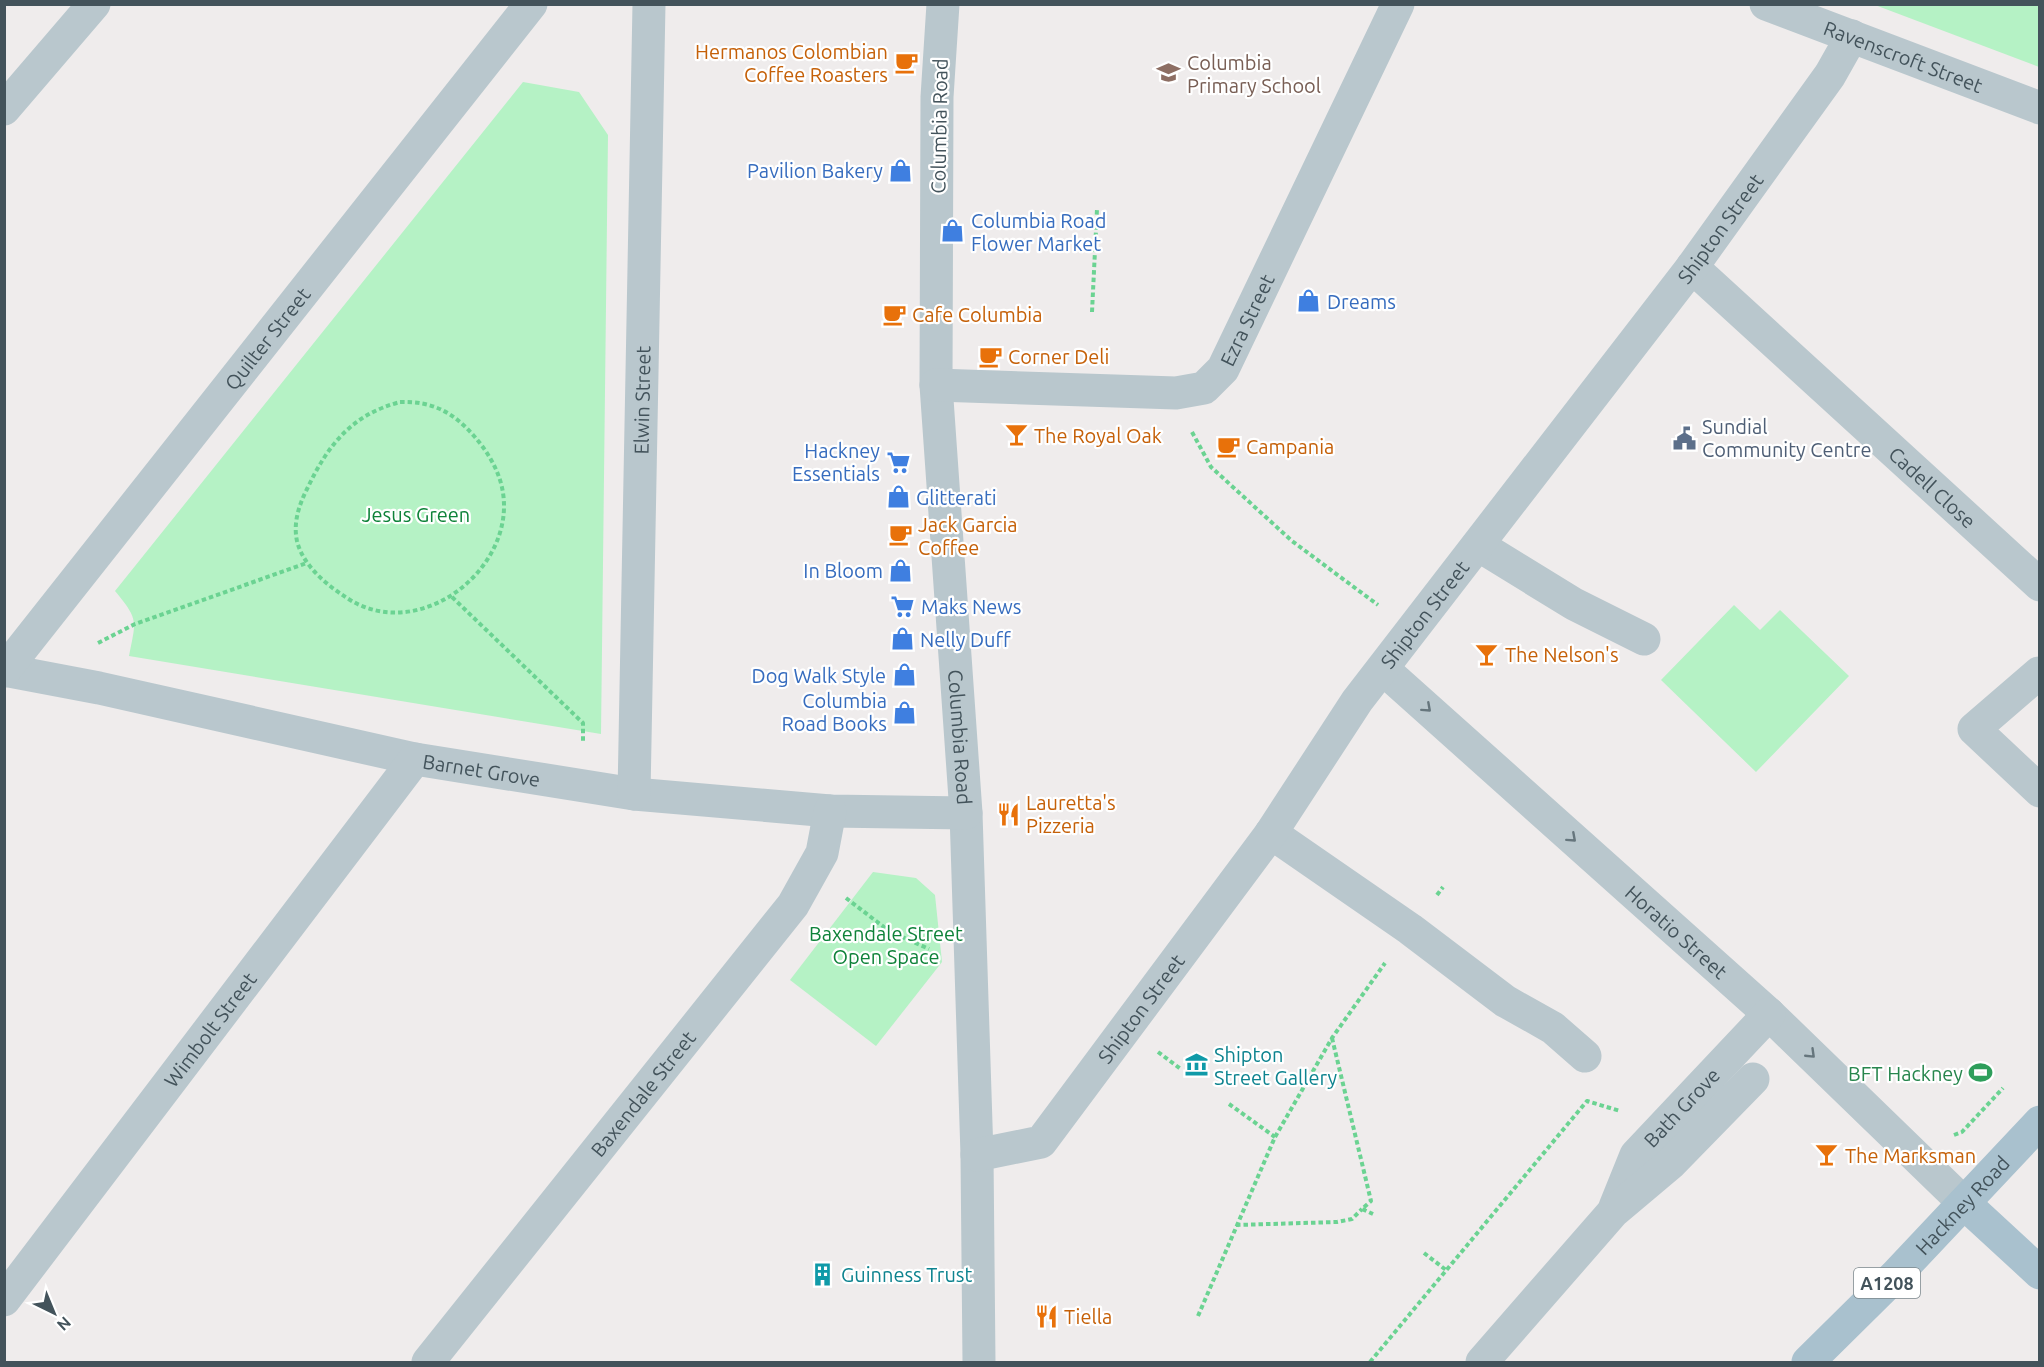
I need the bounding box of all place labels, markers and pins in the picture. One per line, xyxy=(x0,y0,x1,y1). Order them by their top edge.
place label: Hermanos Colombian Coffee Roasters xyxy=(695,40,888,86)
cafe icon: Hermanos Colombian Coffee Roasters xyxy=(893,49,919,75)
place label: Columbia Primary School xyxy=(1187,51,1321,97)
school or university icon: Columbia Primary School xyxy=(1156,60,1182,86)
shop icon: Pavilion Bakery xyxy=(888,157,914,183)
place label: Pavilion Bakery xyxy=(747,159,883,182)
place label: Columbia Road Flower Market xyxy=(971,209,1106,255)
shop icon: Columbia Road Flower Market xyxy=(940,218,966,244)
shop icon: Dreams xyxy=(1296,288,1322,314)
place label: Dreams xyxy=(1327,290,1396,313)
cafe icon: Cafe Columbia xyxy=(881,301,907,327)
place label: Cafe Columbia xyxy=(912,303,1042,326)
cafe icon: Corner Deli xyxy=(977,343,1003,369)
place label: Corner Deli xyxy=(1008,345,1109,368)
place label: Sundial Community Centre xyxy=(1702,415,1871,461)
bar icon: The Royal Oak xyxy=(1003,422,1029,448)
place label: The Royal Oak xyxy=(1034,424,1162,447)
public building icon: Sundial Community Centre xyxy=(1671,425,1697,451)
cafe icon: Campania xyxy=(1215,433,1241,459)
place label: Campania xyxy=(1246,435,1334,458)
place label: Hackney Essentials xyxy=(792,439,880,485)
supermarket icon: Hackney Essentials xyxy=(885,449,911,475)
shop icon: Glitterati xyxy=(885,484,911,510)
place label: Glitterati xyxy=(916,486,997,509)
place label: Jack Garcia Coffee xyxy=(918,513,1018,559)
cafe icon: Jack Garcia Coffee xyxy=(887,522,913,548)
shop icon: In Bloom xyxy=(888,557,914,583)
place label: In Bloom xyxy=(803,559,883,582)
supermarket icon: Maks News xyxy=(890,593,916,619)
place label: Maks News xyxy=(921,595,1022,618)
shop icon: Nelly Duff xyxy=(889,626,915,652)
place label: Nelly Duff xyxy=(920,628,1012,651)
bar icon: The Nelson's xyxy=(1474,641,1500,667)
place label: The Nelson's xyxy=(1505,643,1619,666)
shop icon: Dog Walk Style xyxy=(891,662,917,688)
place label: Dog Walk Style xyxy=(752,664,886,687)
place label: Columbia Road Books xyxy=(781,689,887,735)
shop icon: Columbia Road Books xyxy=(892,699,918,725)
place label: Lauretta's Pizzeria xyxy=(1026,791,1116,837)
restaurant icon: Lauretta's Pizzeria xyxy=(995,801,1021,827)
place label: Shipton Street Gallery xyxy=(1214,1043,1337,1089)
museum icon: Shipton Street Gallery xyxy=(1183,1052,1209,1078)
sports icon: BFT Hackney xyxy=(1968,1060,1994,1086)
place label: BFT Hackney xyxy=(1848,1062,1963,1085)
bar icon: The Marksman xyxy=(1814,1142,1840,1168)
place label: The Marksman xyxy=(1845,1144,1976,1167)
building icon: Guinness Trust xyxy=(810,1261,836,1287)
place label: Guinness Trust xyxy=(841,1263,972,1286)
restaurant icon: Tiella xyxy=(1033,1303,1059,1329)
place label: Tiella xyxy=(1064,1305,1112,1328)

